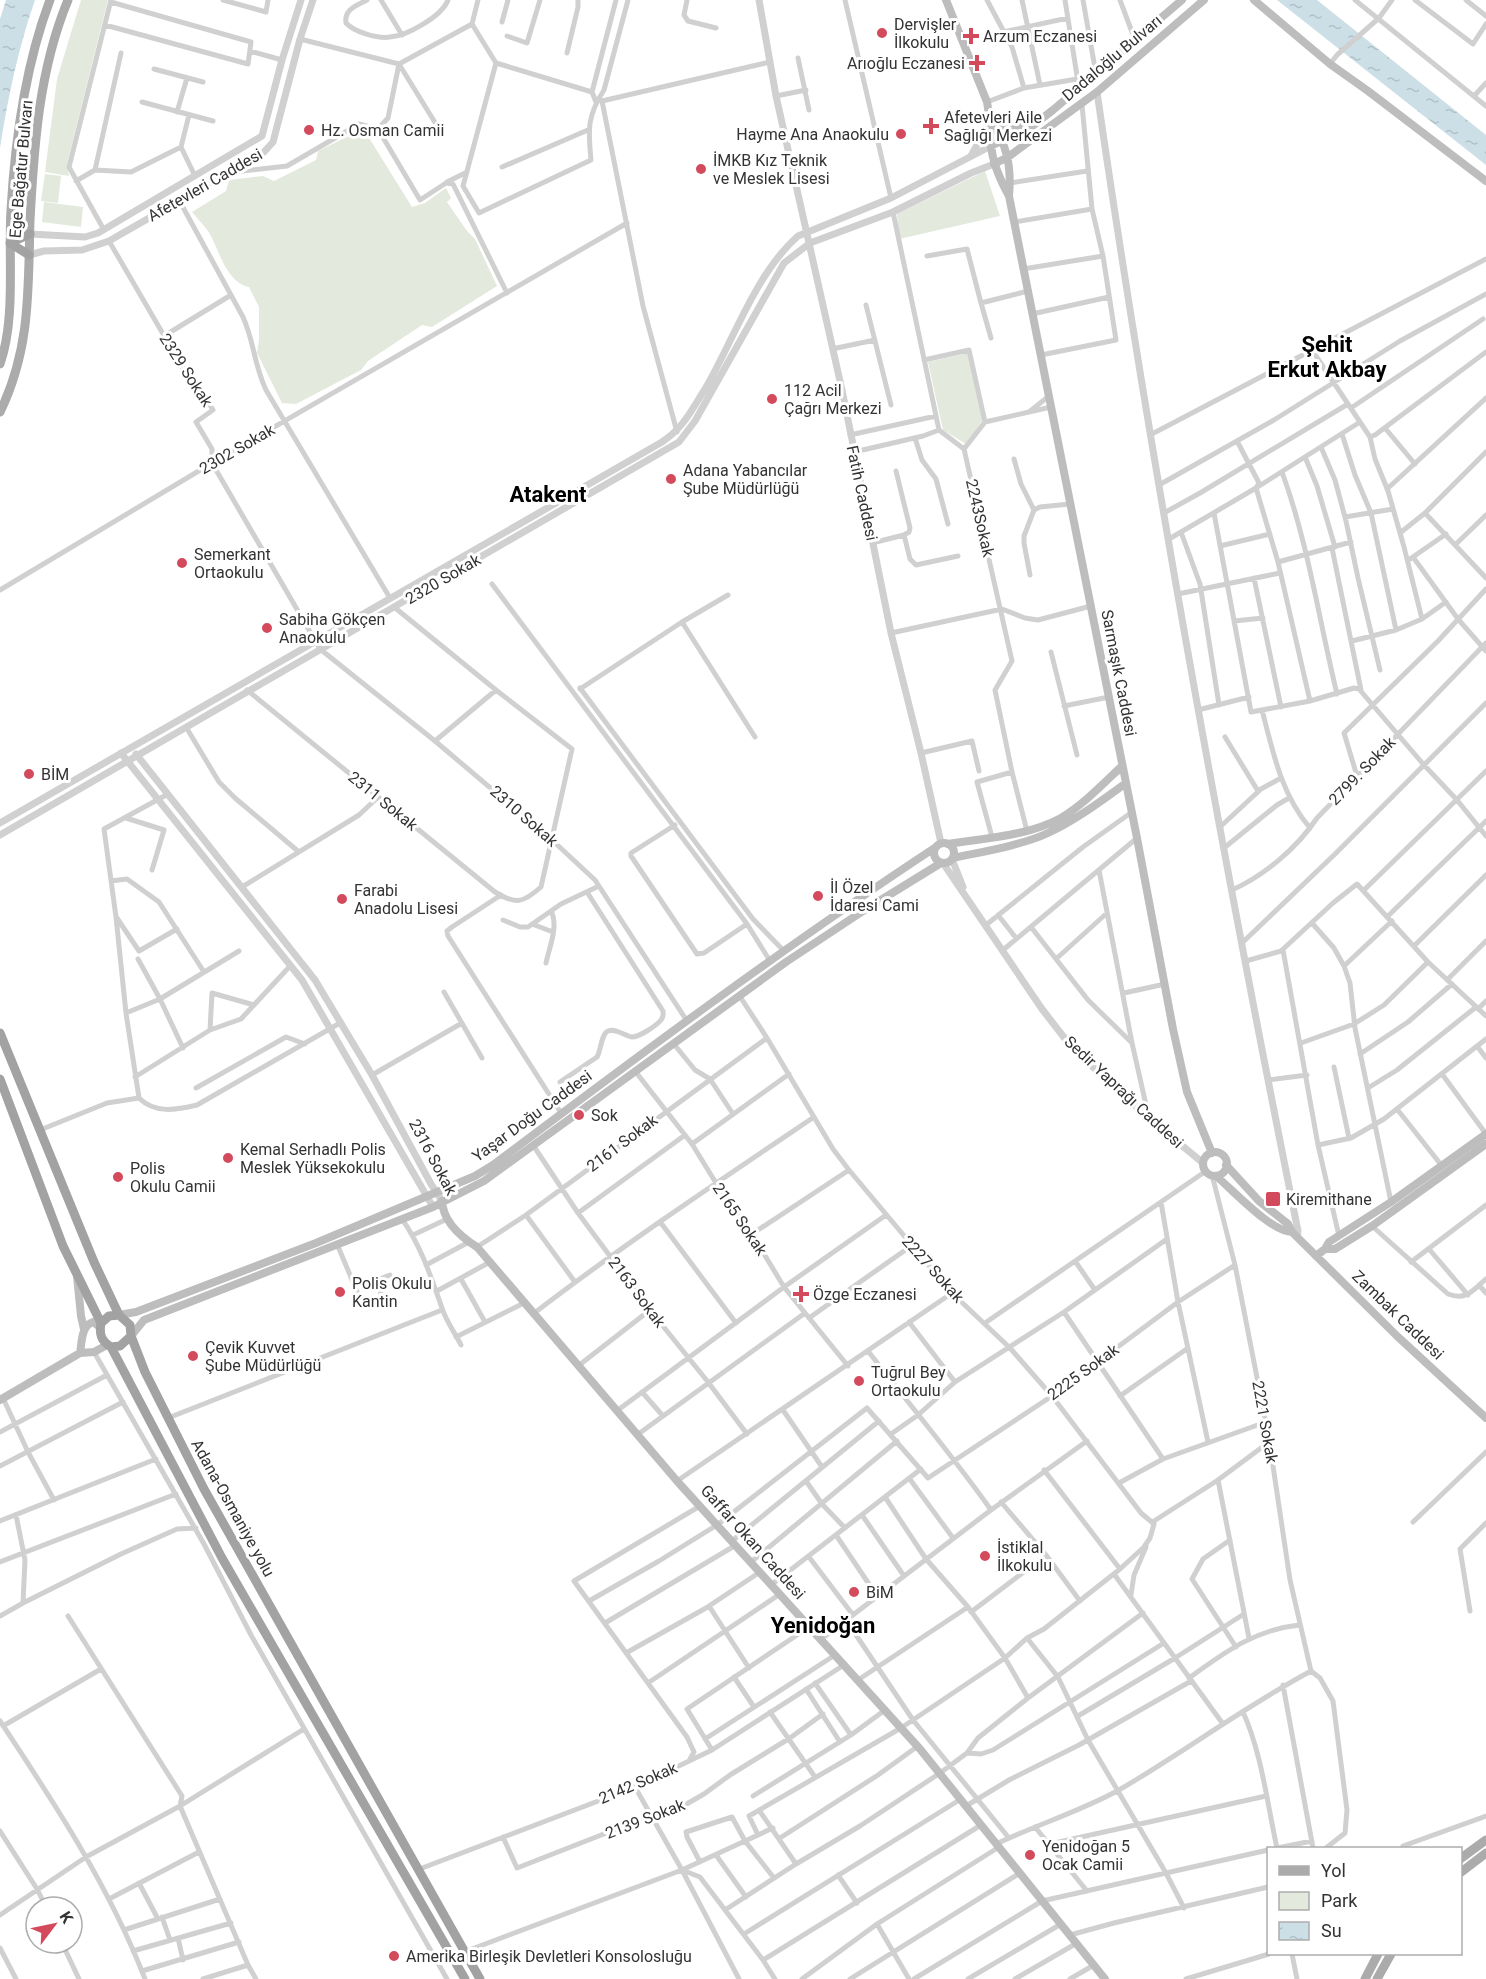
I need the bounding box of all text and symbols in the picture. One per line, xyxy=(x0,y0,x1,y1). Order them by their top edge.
street label: Dadaloğlu Bulvarı xyxy=(1058,11,1166,105)
place label: Dervişler İlkokulu xyxy=(894,15,957,52)
marker: Dervişler İlkokulu xyxy=(875,26,889,40)
place label: Arzum Eczanesi xyxy=(983,27,1097,46)
marker: Arzum Eczanesi xyxy=(964,29,978,43)
place label: Arıoğlu Eczanesi xyxy=(847,54,965,73)
marker: Arıoğlu Eczanesi xyxy=(970,56,984,70)
street label: Ege Bağatur Bulvarı xyxy=(5,99,37,239)
place label: Afetevleri Aile Sağlığı Merkezi xyxy=(944,108,1052,145)
marker: Afetevleri Aile Sağlığı Merkezi xyxy=(922,117,940,135)
place label: Hz. Osman Camii xyxy=(321,121,444,140)
marker: Hz. Osman Camii xyxy=(302,123,316,137)
place label: Hayme Ana Anaokulu xyxy=(736,125,889,144)
marker: Hayme Ana Anaokulu xyxy=(894,127,908,141)
street label: Afetevleri Caddesi xyxy=(144,144,266,226)
place label: İMKB Kız Teknik ve Meslek Lisesi xyxy=(713,151,830,188)
marker: İMKB Kız Teknik ve Meslek Lisesi xyxy=(694,162,708,176)
street label: 2329 Sokak xyxy=(155,330,217,411)
district label: Şehit Erkut Akbay xyxy=(1267,332,1387,382)
place label: 112 Acil Çağrı Merkezi xyxy=(784,381,882,418)
marker: 112 Acil Çağrı Merkezi xyxy=(765,392,779,406)
street label: 2302 Sokak xyxy=(196,419,279,478)
street label: Fatih Caddesi xyxy=(843,444,881,542)
place label: Adana Yabancılar Şube Müdürlüğü xyxy=(683,461,808,498)
marker: Adana Yabancılar Şube Müdürlüğü xyxy=(664,472,678,486)
street label: 2243Sokak xyxy=(962,477,998,560)
district label: Atakent xyxy=(509,482,587,507)
place label: Semerkant Ortaokulu xyxy=(194,545,271,582)
street label: 2320 Sokak xyxy=(402,549,485,608)
marker: Semerkant Ortaokulu xyxy=(175,556,189,570)
street label: Sarmaşık Caddesi xyxy=(1097,608,1141,738)
place label: Sabiha Gökçen Anaokulu xyxy=(279,610,385,647)
marker: Sabiha Gökçen Anaokulu xyxy=(260,621,274,635)
street label: 2799. Sokak xyxy=(1325,732,1400,809)
place label: BİM xyxy=(41,765,69,784)
marker: BİM xyxy=(22,767,36,781)
street label: 2311 Sokak xyxy=(345,767,422,835)
street label: 2310 Sokak xyxy=(486,781,562,851)
place label: İl Özel İdaresi Cami xyxy=(830,878,919,915)
place label: Farabi Anadolu Lisesi xyxy=(354,881,458,918)
marker: İl Özel İdaresi Cami xyxy=(811,889,825,903)
marker: Farabi Anadolu Lisesi xyxy=(335,892,349,906)
street label: Sedir Yaprağı Caddesi xyxy=(1061,1032,1187,1152)
street label: Yaşar Doğu Caddesi xyxy=(468,1066,596,1166)
place label: Sok xyxy=(591,1106,619,1125)
marker: Sok xyxy=(572,1108,586,1122)
street label: 2161 Sokak xyxy=(583,1110,662,1176)
street label: 2316 Sokak xyxy=(405,1116,461,1199)
place label: Kemal Serhadlı Polis Meslek Yüksekokulu xyxy=(240,1140,386,1177)
marker: Kemal Serhadlı Polis Meslek Yüksekokulu xyxy=(221,1151,235,1165)
place label: Polis Okulu Camii xyxy=(130,1159,216,1196)
marker: Polis Okulu Camii xyxy=(111,1170,125,1184)
street label: 2165 Sokak xyxy=(709,1179,772,1260)
marker: Kiremithane xyxy=(1264,1190,1282,1208)
place label: Kiremithane xyxy=(1286,1190,1372,1209)
street label: 2227 Sokak xyxy=(898,1232,969,1307)
street label: 2163 Sokak xyxy=(604,1253,670,1332)
street label: Zambak Caddesi xyxy=(1348,1267,1448,1363)
place label: Polis Okulu Kantin xyxy=(352,1274,432,1311)
marker: Polis Okulu Kantin xyxy=(333,1285,347,1299)
place label: Özge Eczanesi xyxy=(813,1285,917,1304)
marker: Özge Eczanesi xyxy=(794,1287,808,1301)
place label: Çevik Kuvvet Şube Müdürlüğü xyxy=(205,1338,321,1375)
street label: 2225 Sokak xyxy=(1044,1339,1123,1404)
marker: Çevik Kuvvet Şube Müdürlüğü xyxy=(186,1349,200,1363)
place label: Tuğrul Bey Ortaokulu xyxy=(871,1363,946,1400)
marker: Tuğrul Bey Ortaokulu xyxy=(852,1374,866,1388)
street label: 2221 Sokak xyxy=(1248,1379,1282,1466)
street label: Adana-Osmaniye yolu xyxy=(187,1436,279,1580)
street label: Gaffar Okan Caddesi xyxy=(697,1481,809,1603)
place label: İstiklal İlkokulu xyxy=(997,1538,1052,1575)
marker: İstiklal İlkokulu xyxy=(978,1549,992,1563)
place label: BiM xyxy=(866,1583,894,1602)
marker: BiM xyxy=(847,1585,861,1599)
district label: Yenidoğan xyxy=(771,1613,875,1638)
street label: 2142 Sokak xyxy=(596,1758,681,1808)
street label: 2139 Sokak xyxy=(603,1795,688,1843)
place label: Yenidoğan 5 Ocak Camii xyxy=(1042,1837,1130,1874)
legend xyxy=(1267,1847,1462,1955)
marker: Yenidoğan 5 Ocak Camii xyxy=(1023,1848,1037,1862)
text: Yol xyxy=(1321,1860,1346,1881)
text: Park xyxy=(1321,1890,1358,1911)
north arrow xyxy=(24,1895,84,1955)
text: K xyxy=(56,1908,77,1927)
text: Su xyxy=(1321,1920,1342,1941)
place label: Amerika Birleşik Devletleri Konsolosluğu xyxy=(406,1947,692,1966)
marker: Amerika Birleşik Devletleri Konsolosluğu xyxy=(387,1949,401,1963)

